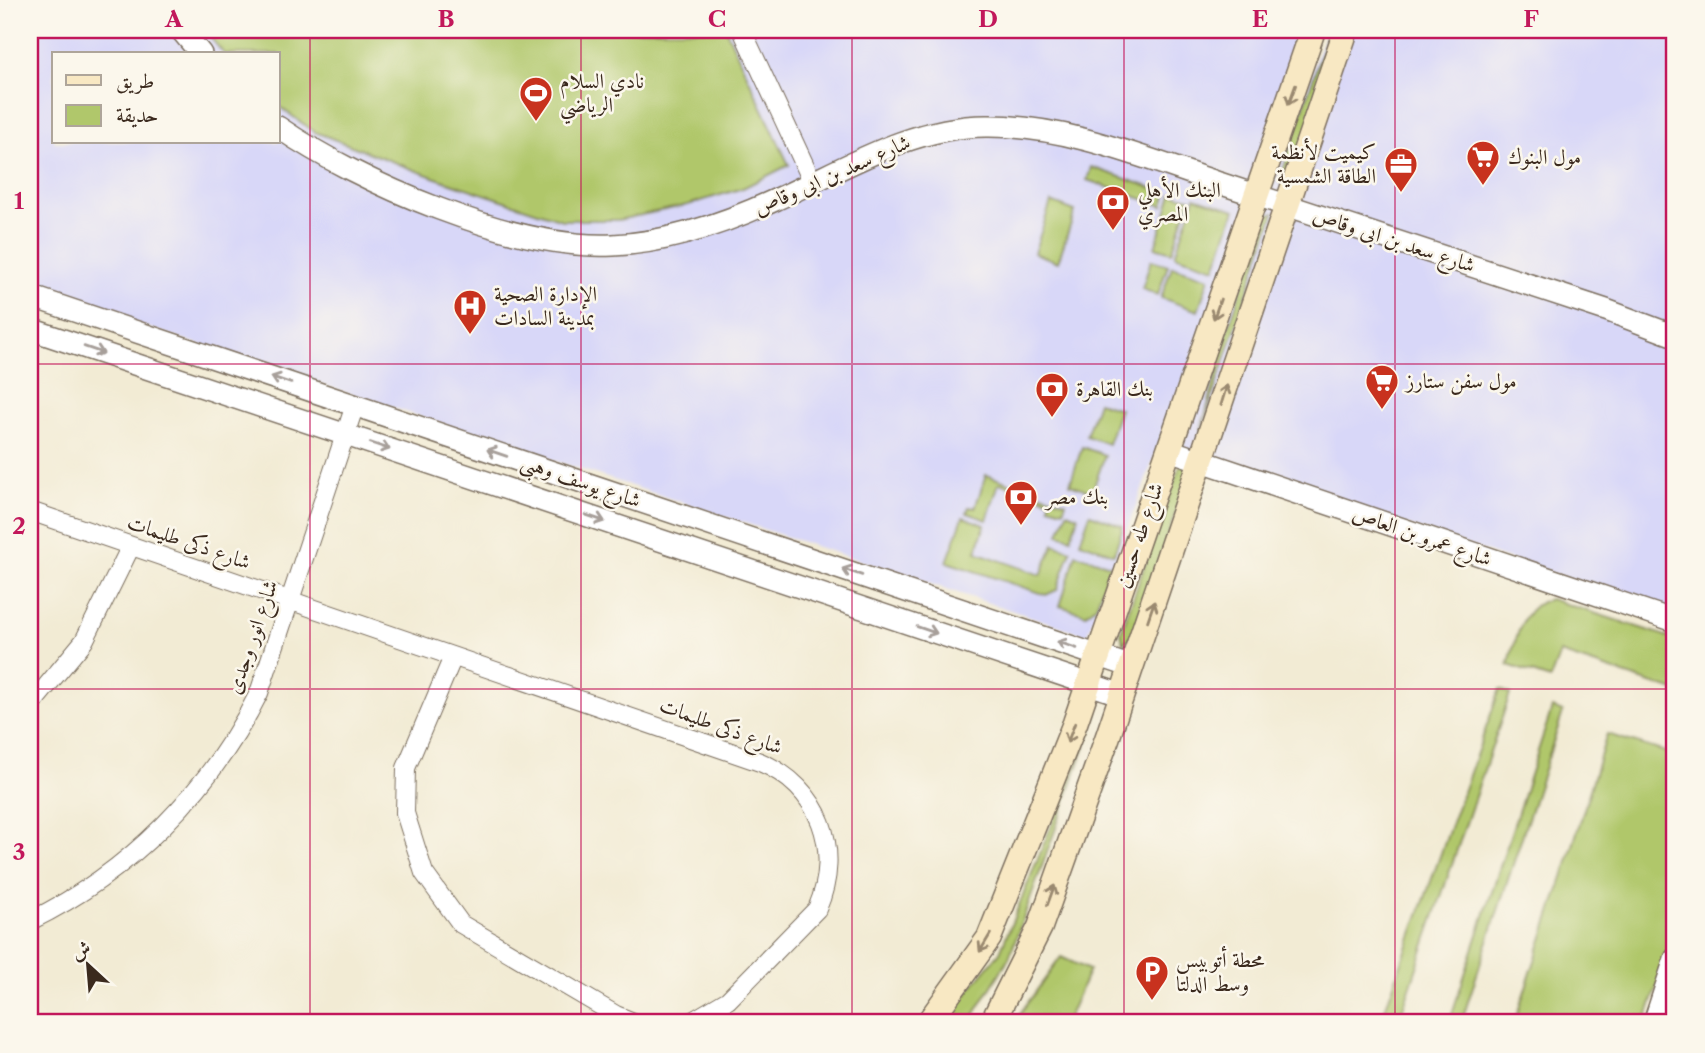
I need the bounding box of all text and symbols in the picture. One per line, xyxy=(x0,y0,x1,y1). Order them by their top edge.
text: A xyxy=(164,5,184,33)
text: B xyxy=(437,5,455,33)
text: C xyxy=(708,5,726,33)
text: D xyxy=(978,5,998,33)
text: E xyxy=(1252,5,1268,33)
text: F xyxy=(1523,5,1539,33)
legend xyxy=(52,52,280,144)
text: طريق xyxy=(116,68,154,94)
place label: نادي السلام الرياضي xyxy=(560,68,644,125)
sports icon: نادي السلام الرياضي xyxy=(517,74,555,123)
one-way arrow xyxy=(1285,83,1297,105)
text: حديقة xyxy=(116,102,159,128)
street label: شارع سعد بن ابى وقاص xyxy=(750,129,916,226)
place label: كيميت لأنظمة الطاقة الشمسية xyxy=(1271,137,1376,188)
supermarket icon: مول البنوك xyxy=(1464,138,1502,187)
place label: مول البنوك xyxy=(1508,144,1581,170)
office icon: كيميت لأنظمة الطاقة الشمسية xyxy=(1382,145,1420,194)
place label: البنك الأهلي المصري xyxy=(1138,175,1221,230)
bank icon: البنك الأهلي المصري xyxy=(1094,183,1132,232)
text: 1 xyxy=(14,187,25,215)
street label: شارع سعد بن ابى وقاص xyxy=(1308,202,1478,283)
place label: الإدارة الصحية بمدينة السادات xyxy=(494,281,597,331)
hospital icon: الإدارة الصحية بمدينة السادات xyxy=(451,287,489,336)
one-way arrow xyxy=(1210,298,1222,320)
one-way arrow xyxy=(83,345,105,357)
supermarket icon: مول سفن ستارز xyxy=(1363,362,1401,411)
place label: مول سفن ستارز xyxy=(1404,368,1517,395)
bank icon: بنك القاهرة xyxy=(1033,370,1071,419)
one-way arrow xyxy=(271,373,293,385)
place label: بنك القاهرة xyxy=(1076,376,1153,402)
one-way arrow xyxy=(1218,384,1231,406)
one-way arrow xyxy=(368,441,390,453)
one-way arrow xyxy=(486,446,508,458)
street label: شارع يوسف وهبى xyxy=(516,448,644,518)
bank icon: بنك مصر xyxy=(1002,478,1040,527)
street label: شارع طه حسين xyxy=(1109,479,1174,592)
place label: بنك مصر xyxy=(1044,484,1108,511)
street label: شارع عمرو بن العاص xyxy=(1347,500,1495,577)
street label: شارع ذكى طليمات xyxy=(122,509,254,580)
text: 2 xyxy=(12,512,26,540)
one-way arrow xyxy=(584,513,606,526)
one-way arrow xyxy=(841,565,863,577)
street label: شارع انور وجدى xyxy=(220,577,288,699)
one-way arrow xyxy=(1146,600,1158,622)
one-way arrow xyxy=(916,625,938,637)
one-way arrow xyxy=(1057,638,1079,650)
street label: شارع ذكى طليمات xyxy=(654,692,786,765)
one-way arrow xyxy=(1064,721,1076,743)
text: 3 xyxy=(13,838,26,866)
one-way arrow xyxy=(1046,884,1058,906)
north arrow xyxy=(52,930,122,1000)
one-way arrow xyxy=(978,933,992,953)
text: ش xyxy=(67,936,94,965)
place label: محطة أتوبيس وسط الدلتا xyxy=(1176,945,1265,996)
parking icon: محطة أتوبيس وسط الدلتا xyxy=(1133,953,1171,1002)

